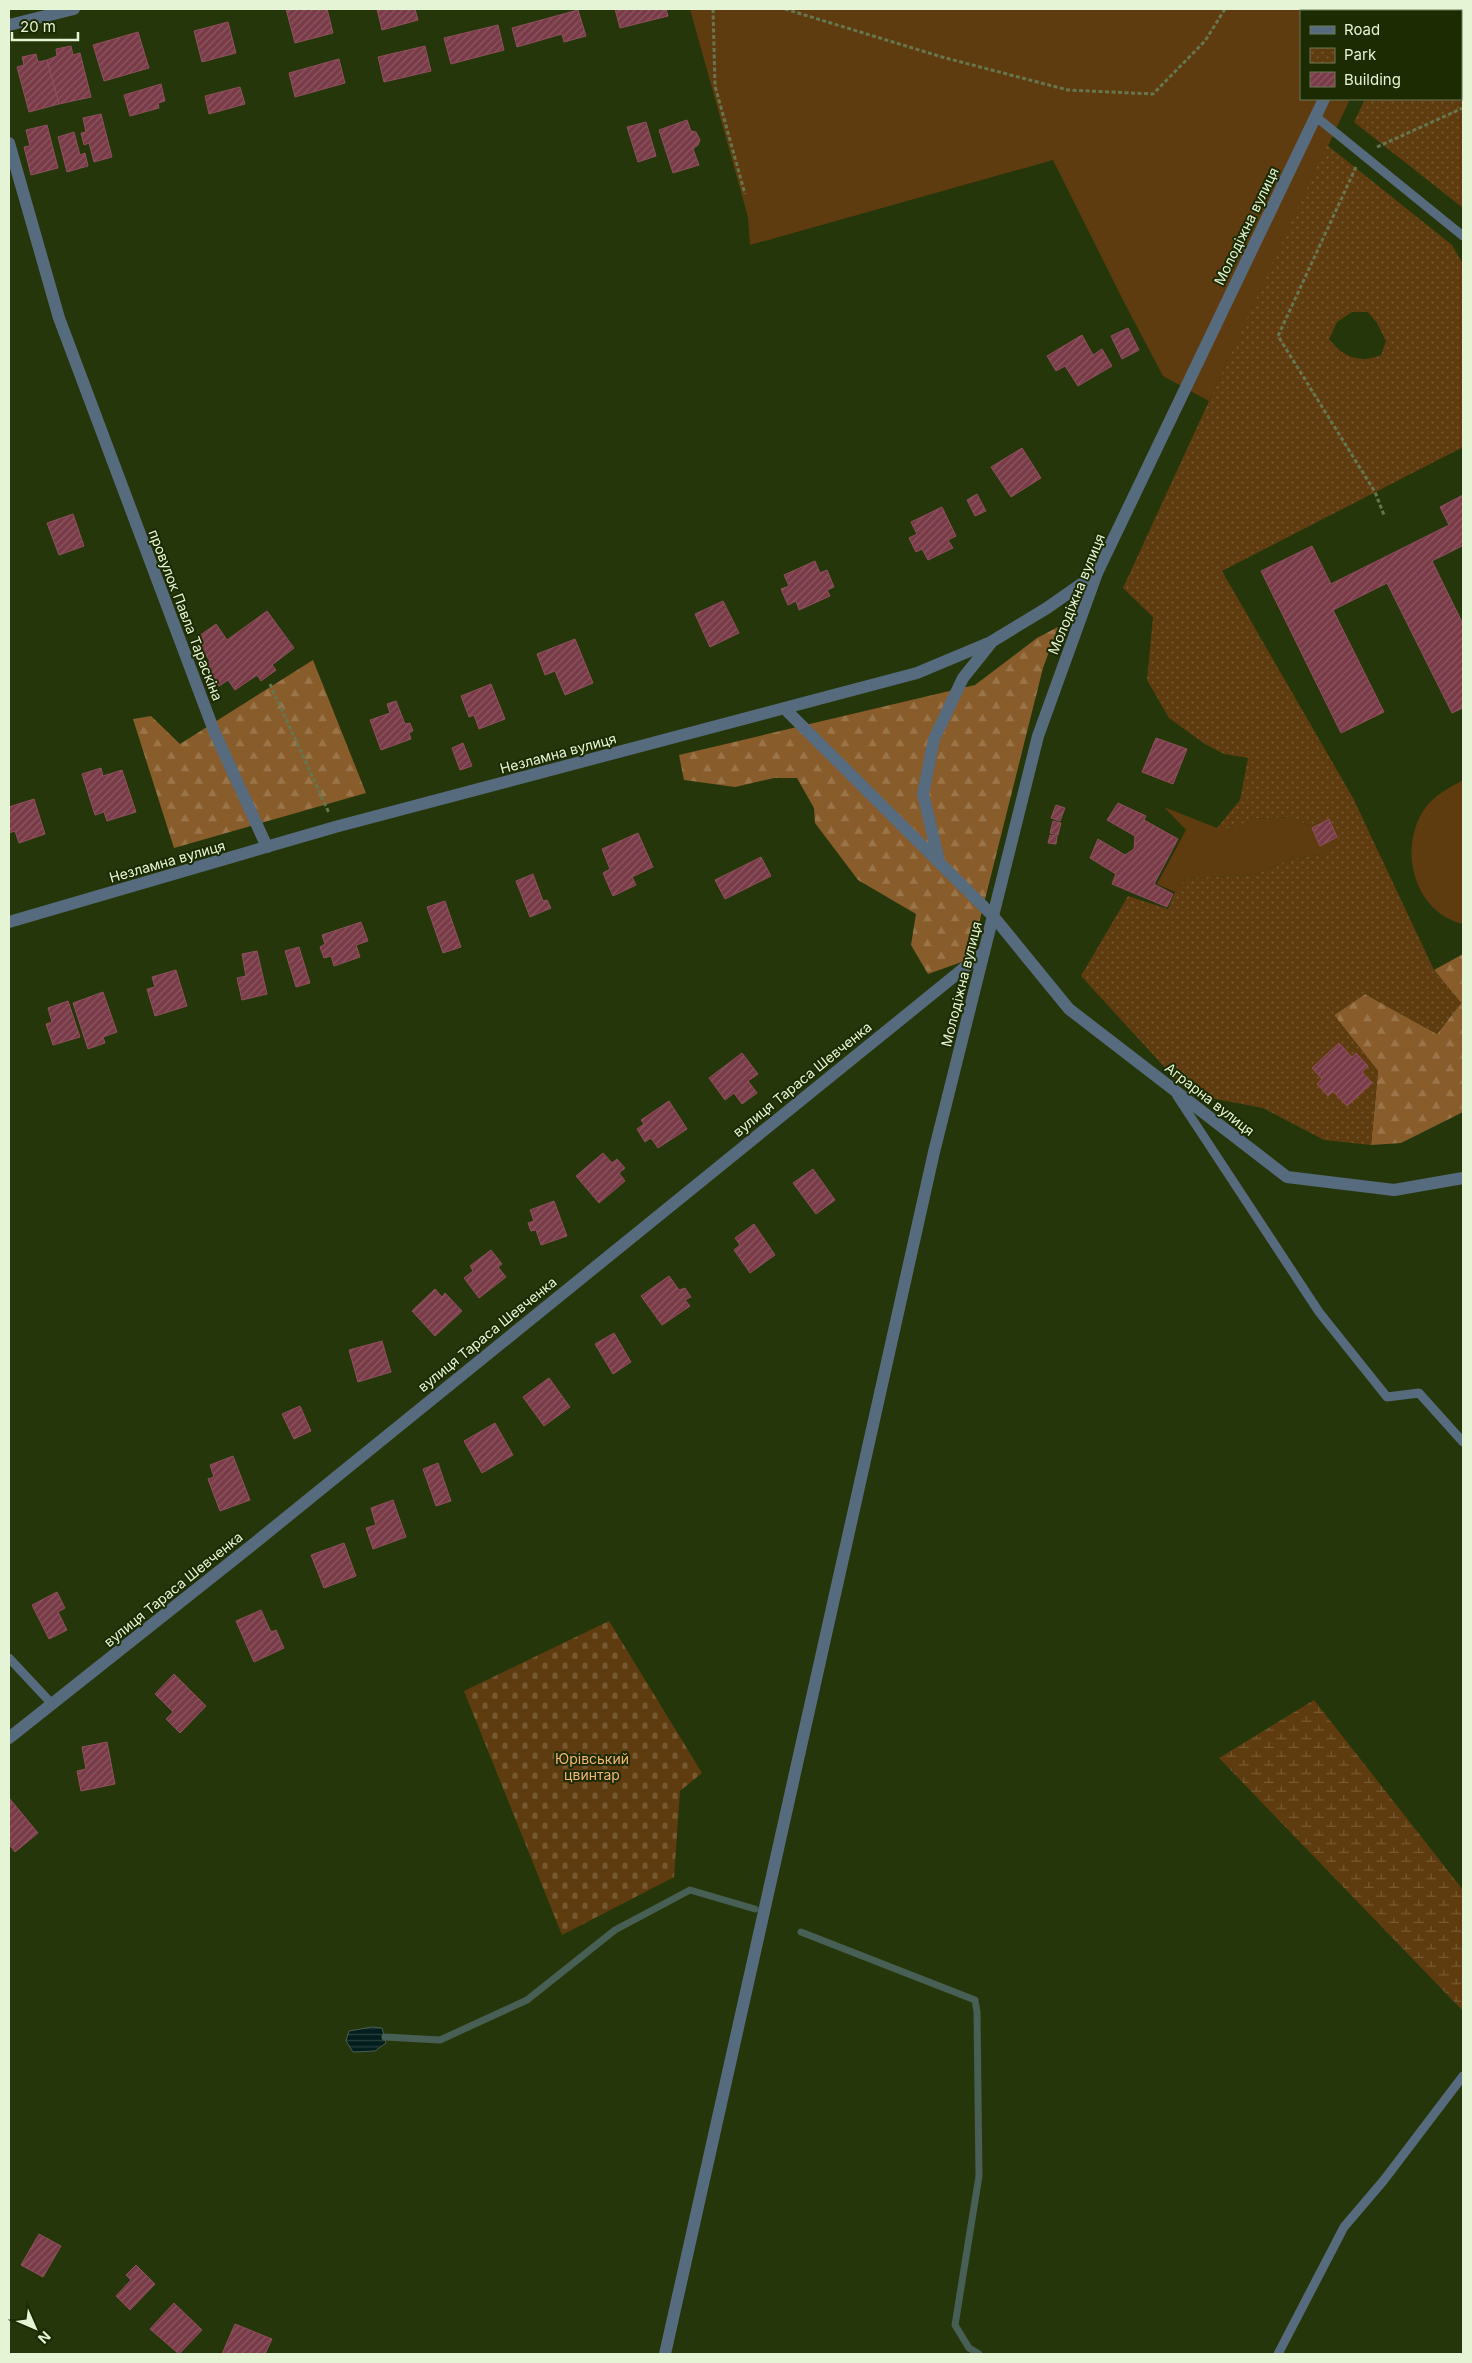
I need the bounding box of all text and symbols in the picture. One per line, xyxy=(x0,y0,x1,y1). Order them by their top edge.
scale bar xyxy=(12,10,79,42)
legend xyxy=(1300,10,1462,100)
text: 20 m xyxy=(20,17,56,36)
text: Road xyxy=(1344,20,1380,39)
text: Park xyxy=(1344,45,1377,64)
text: Building xyxy=(1344,70,1401,89)
street label: Молодіжна вулиця xyxy=(1210,164,1282,288)
street label: провулок Павла Тараскіна xyxy=(145,527,227,703)
street label: Молодіжна вулиця xyxy=(1044,531,1108,657)
street label: Незламна вулиця xyxy=(498,729,618,777)
street label: Незламна вулиця xyxy=(107,836,227,886)
street label: Молодіжна вулиця xyxy=(937,920,985,1048)
street label: вулиця Тараса Шевченка xyxy=(729,1018,875,1140)
street label: Аграрна вулиця xyxy=(1162,1059,1258,1139)
street label: вулиця Тараса Шевченка xyxy=(414,1273,560,1395)
street label: вулиця Тараса Шевченка xyxy=(100,1528,246,1650)
park label: Юрівський цвинтар xyxy=(555,1750,629,1783)
north arrow xyxy=(10,2303,60,2353)
text: N xyxy=(35,2328,54,2347)

